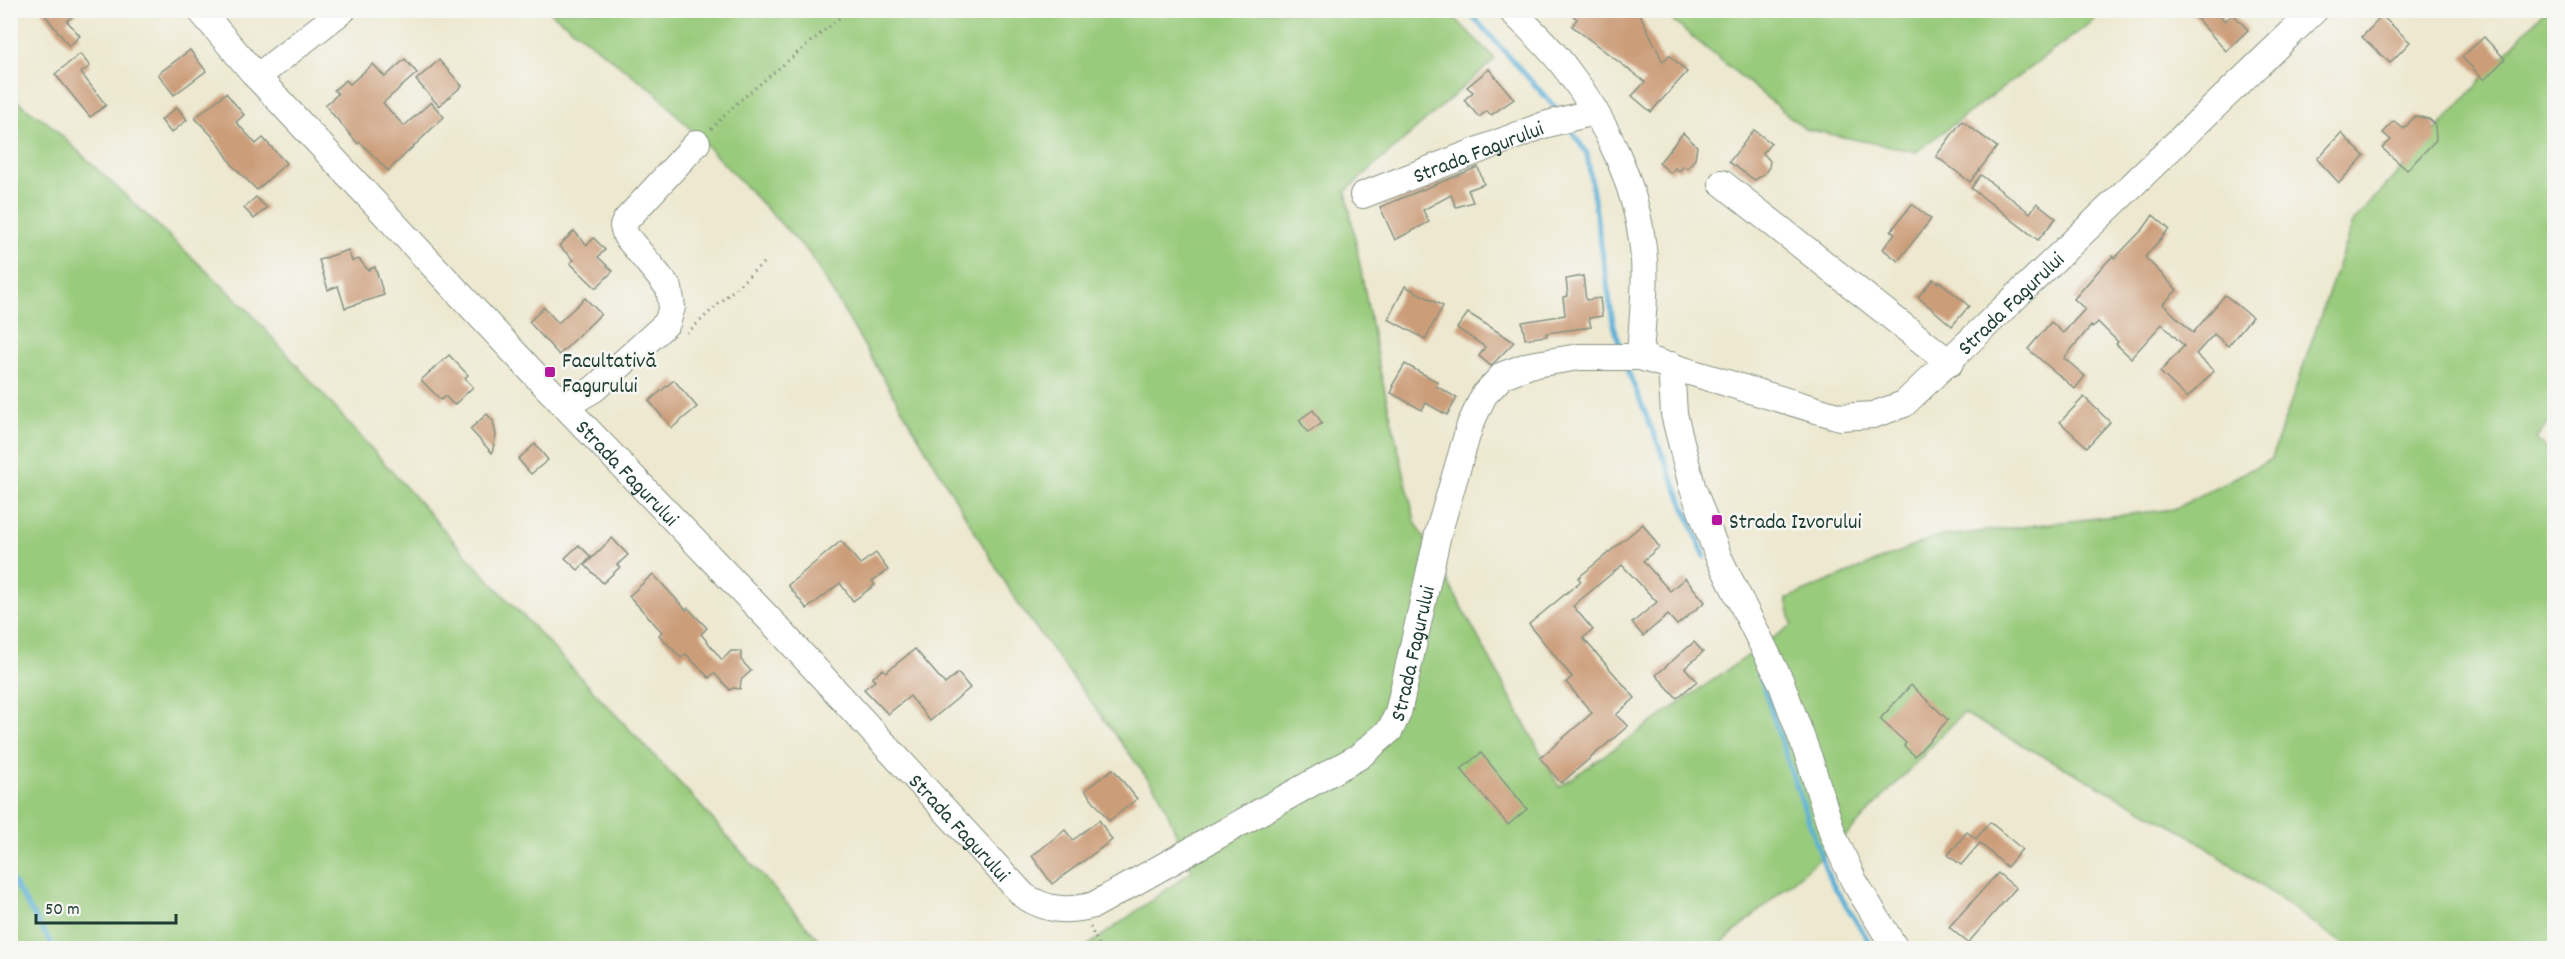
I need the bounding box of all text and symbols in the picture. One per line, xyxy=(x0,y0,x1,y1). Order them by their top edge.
street label: Strada Fagurului xyxy=(1409,115,1549,193)
street label: Strada Fagurului xyxy=(1952,246,2073,364)
place label: Facultativă Fagurului xyxy=(562,347,656,403)
marker: Facultativă Fagurului xyxy=(543,365,557,379)
street label: Strada Fagurului xyxy=(567,414,684,535)
place label: Strada Izvorului xyxy=(1729,508,1862,539)
marker: Strada Izvorului xyxy=(1710,513,1724,527)
street label: Strada Fagurului xyxy=(1384,583,1445,728)
street label: Strada Fagurului xyxy=(900,768,1016,890)
scale bar xyxy=(36,887,176,925)
text: 50 m xyxy=(45,898,80,923)

